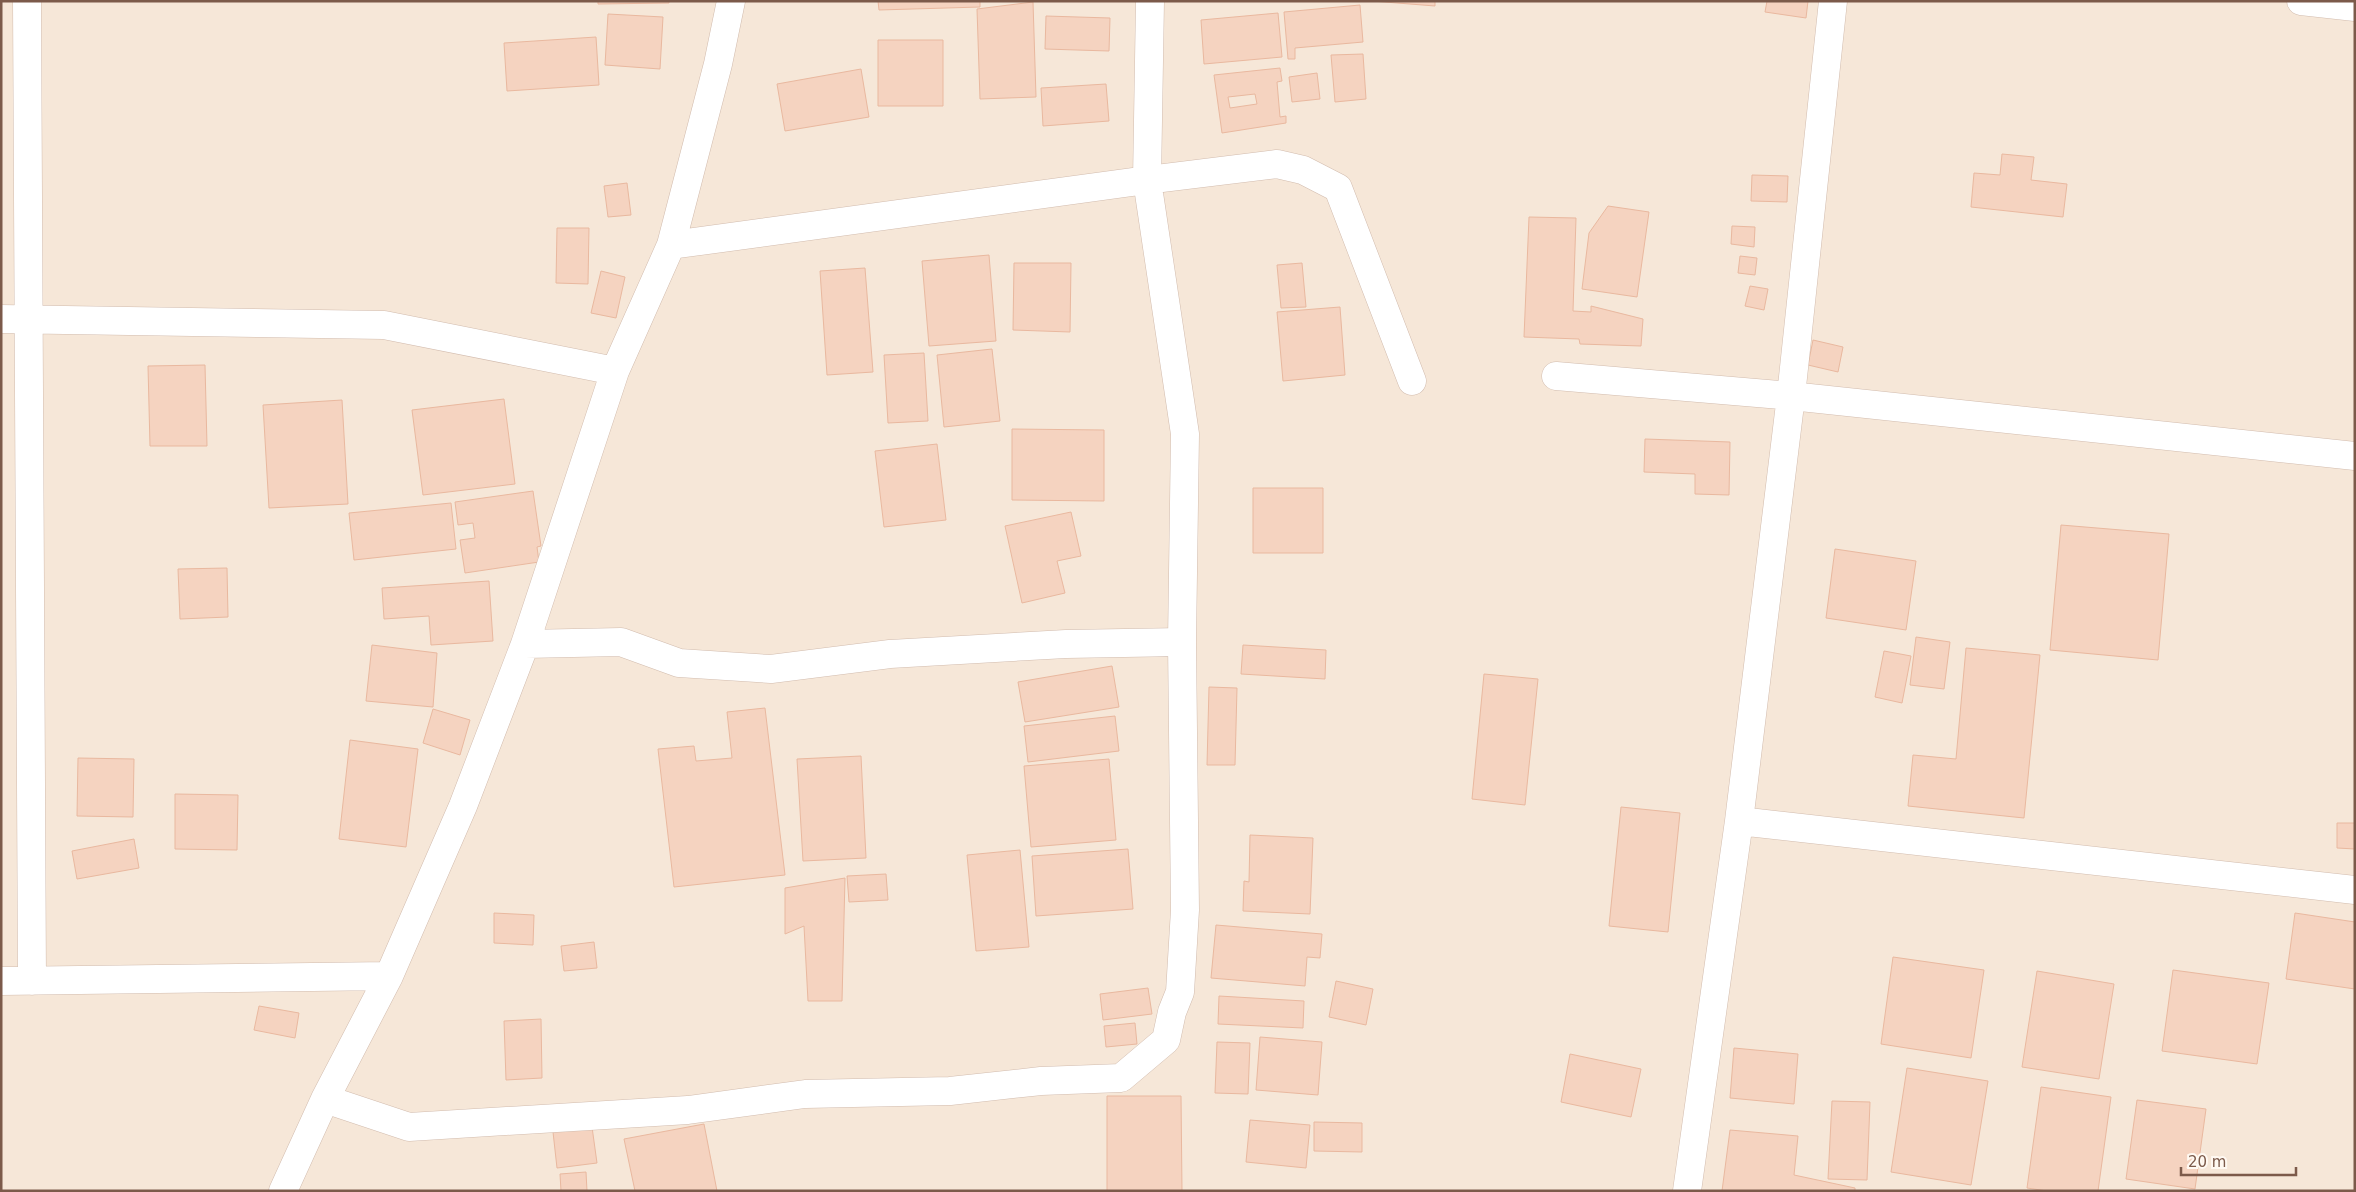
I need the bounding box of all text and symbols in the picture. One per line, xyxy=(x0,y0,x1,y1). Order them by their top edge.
scale bar xyxy=(2181,1144,2296,1176)
text: 20 m xyxy=(2188,1153,2226,1171)

